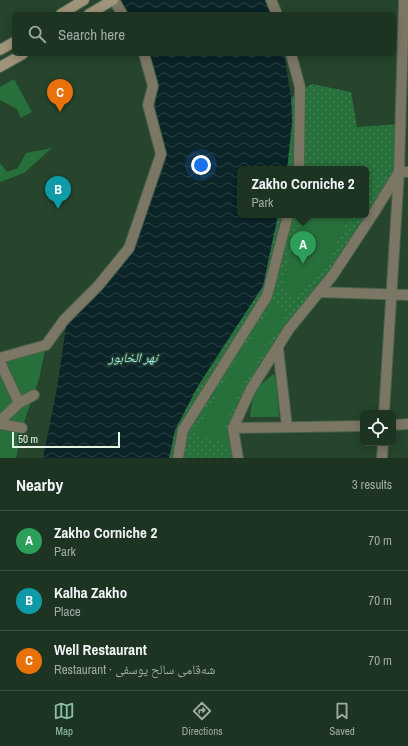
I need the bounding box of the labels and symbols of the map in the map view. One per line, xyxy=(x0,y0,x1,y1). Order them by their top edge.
pin: C xyxy=(47,79,73,112)
your location xyxy=(191,155,211,175)
pin: B xyxy=(45,176,71,209)
pin: A xyxy=(290,231,316,264)
water label: نهر الخابور xyxy=(107,349,160,366)
scale bar xyxy=(12,430,120,449)

